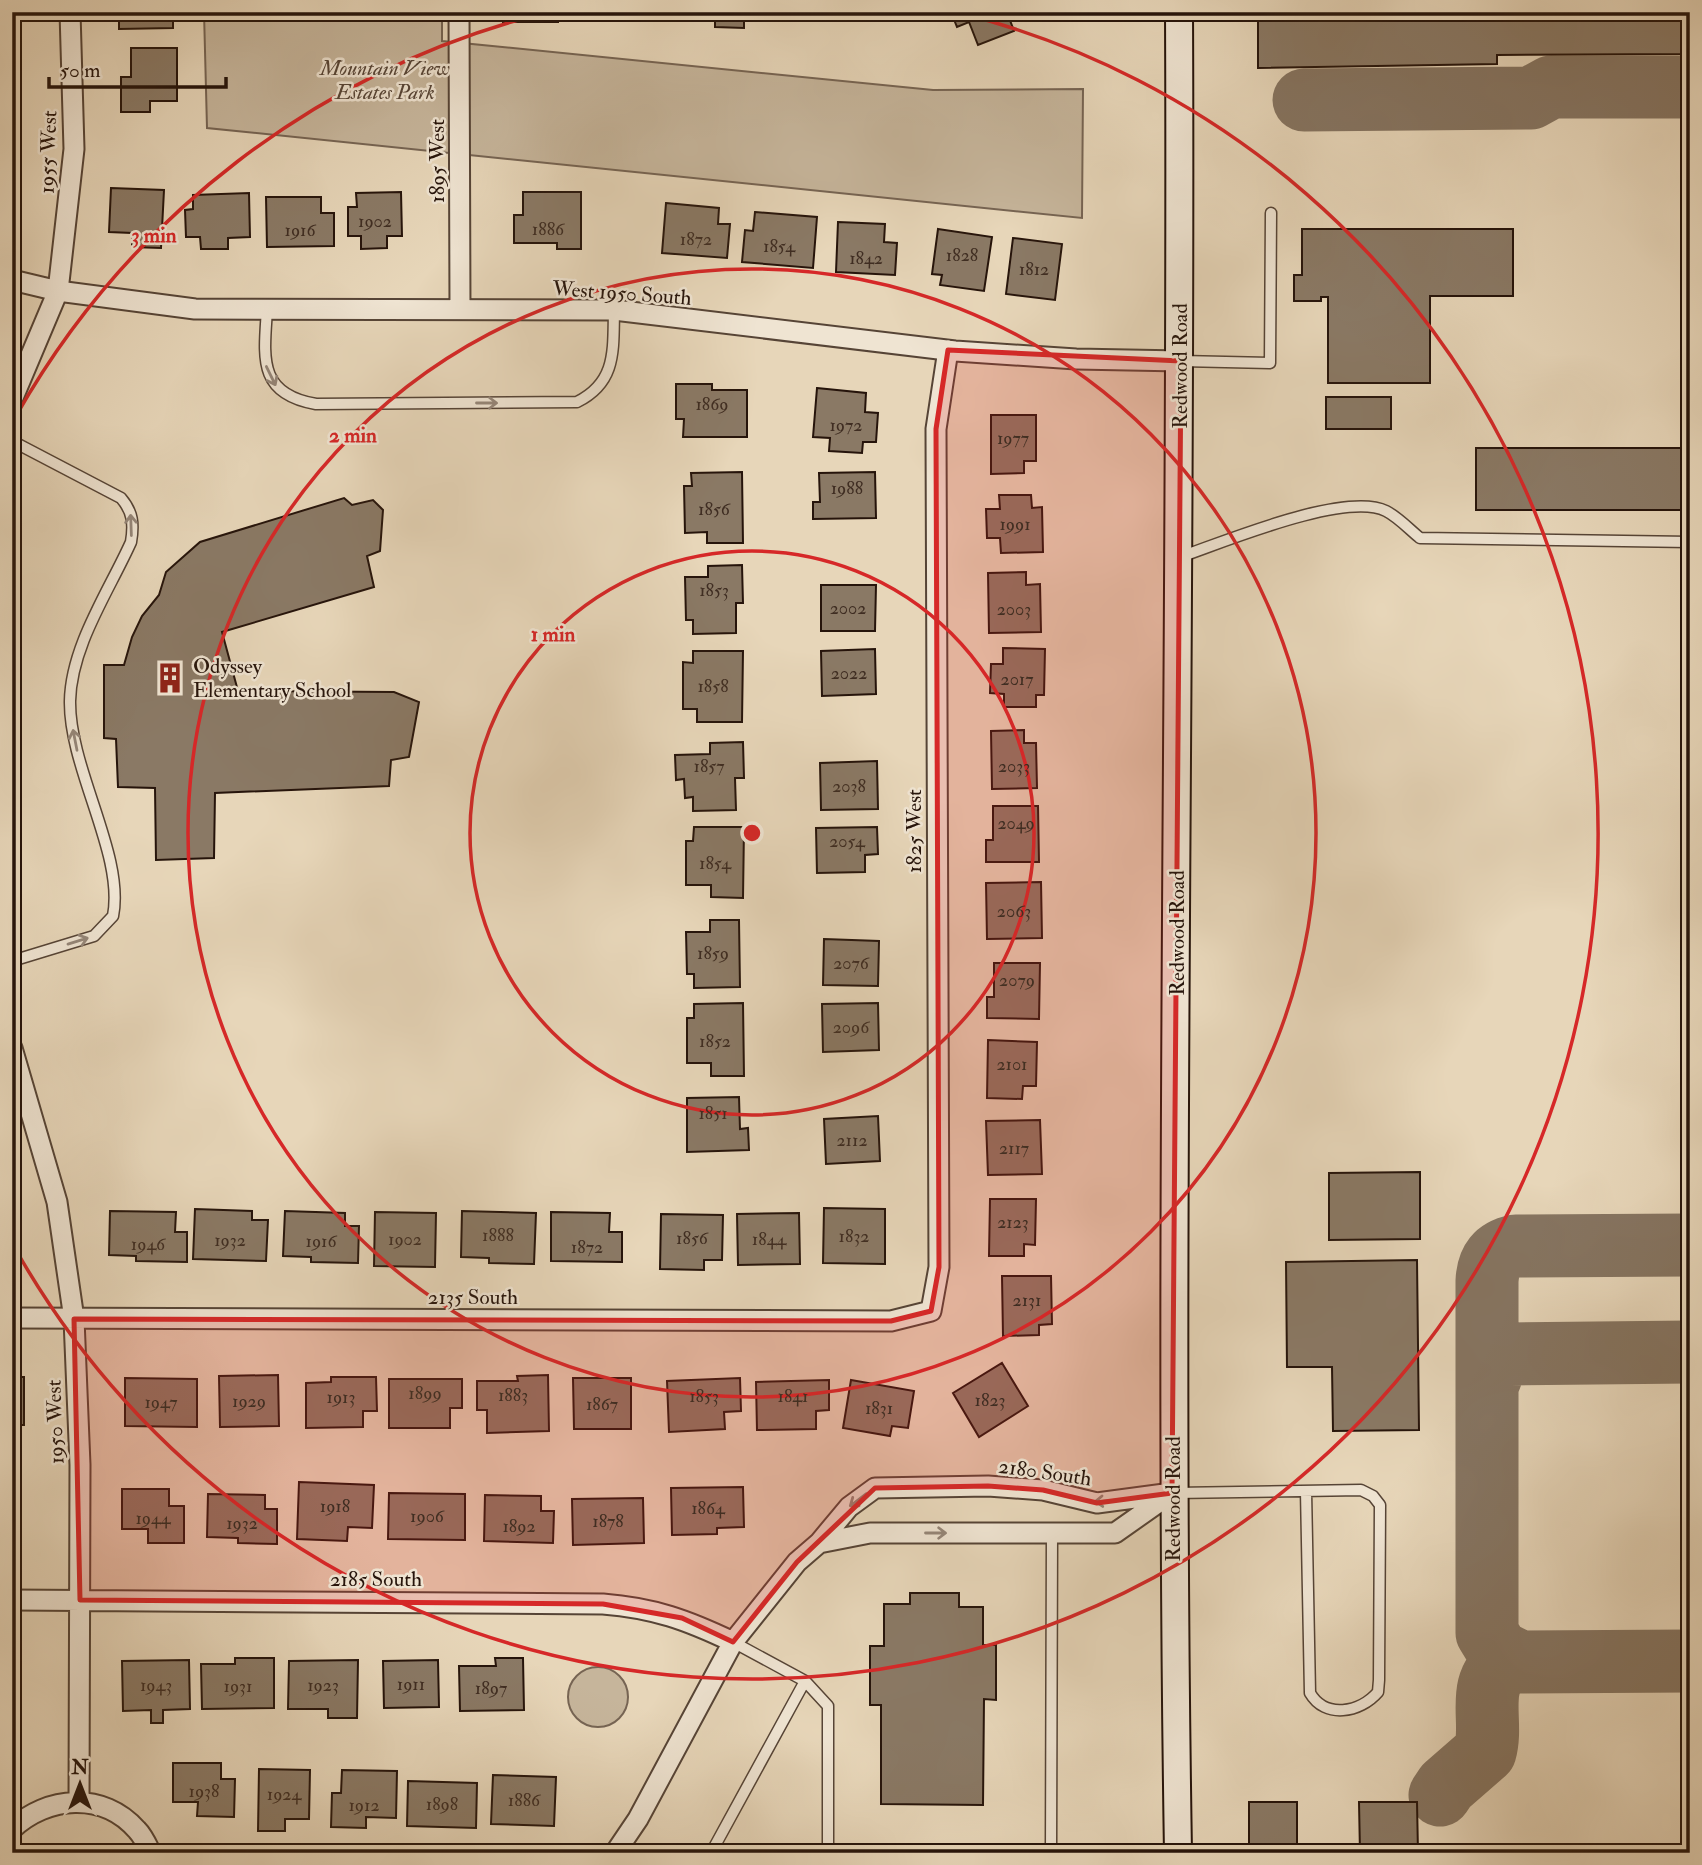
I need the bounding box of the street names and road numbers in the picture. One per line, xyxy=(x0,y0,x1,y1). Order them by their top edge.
street label: 1955 West xyxy=(34,110,63,194)
street label: 1895 West xyxy=(424,119,451,203)
street label: West 1950 South xyxy=(550,275,692,312)
street label: Redwood Road xyxy=(1167,303,1194,429)
street label: 1825 West xyxy=(901,789,928,873)
street label: Redwood Road xyxy=(1164,870,1191,996)
street label: 2135 South xyxy=(428,1284,518,1311)
street label: 1950 West xyxy=(41,1379,70,1465)
street label: Redwood Road xyxy=(1160,1436,1187,1562)
street label: 2180 South xyxy=(997,1453,1093,1492)
street label: 2185 South xyxy=(330,1566,422,1593)

